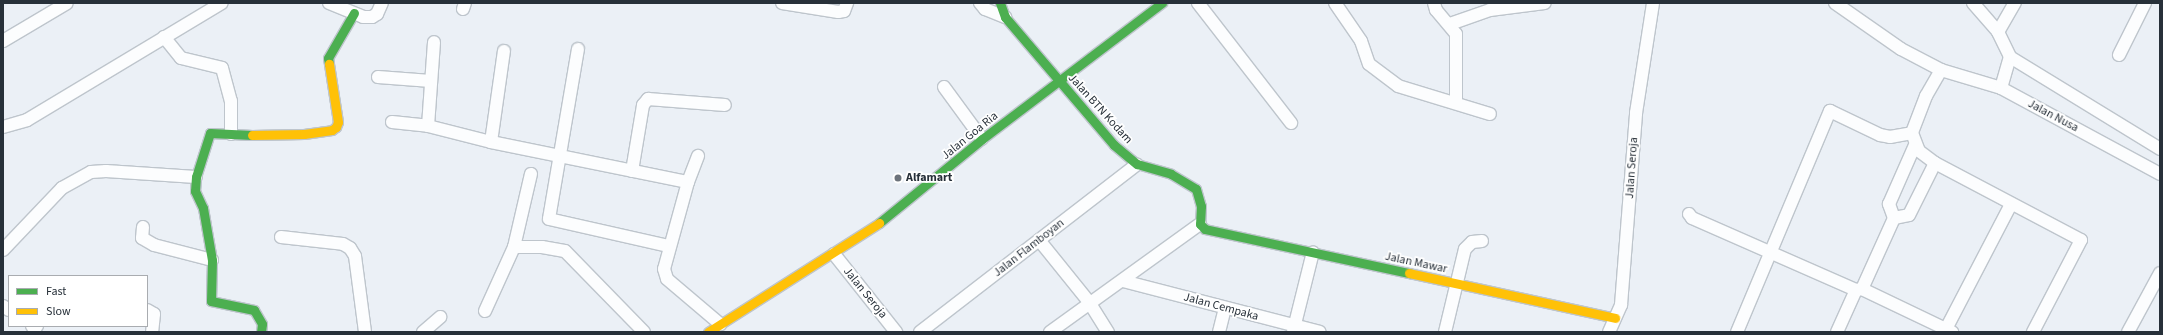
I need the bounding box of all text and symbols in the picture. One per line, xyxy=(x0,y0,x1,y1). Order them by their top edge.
street label: Jalan BTN Kodam xyxy=(1065,71,1135,147)
street label: Jalan Nusa xyxy=(2025,97,2081,135)
street label: Jalan Goa Ria xyxy=(939,109,1001,163)
street label: Jalan Seroja xyxy=(1623,137,1641,199)
place label: Alfamart xyxy=(906,171,952,185)
marker: Alfamart xyxy=(893,173,903,183)
street label: Jalan Flamboyan xyxy=(991,216,1067,280)
street label: Jalan Mawar xyxy=(1384,249,1448,277)
street label: Jalan Seroja xyxy=(840,264,890,322)
legend xyxy=(8,275,148,327)
text: Fast xyxy=(46,283,66,300)
street label: Jalan Cempaka xyxy=(1182,290,1260,324)
text: Slow xyxy=(46,303,71,320)

